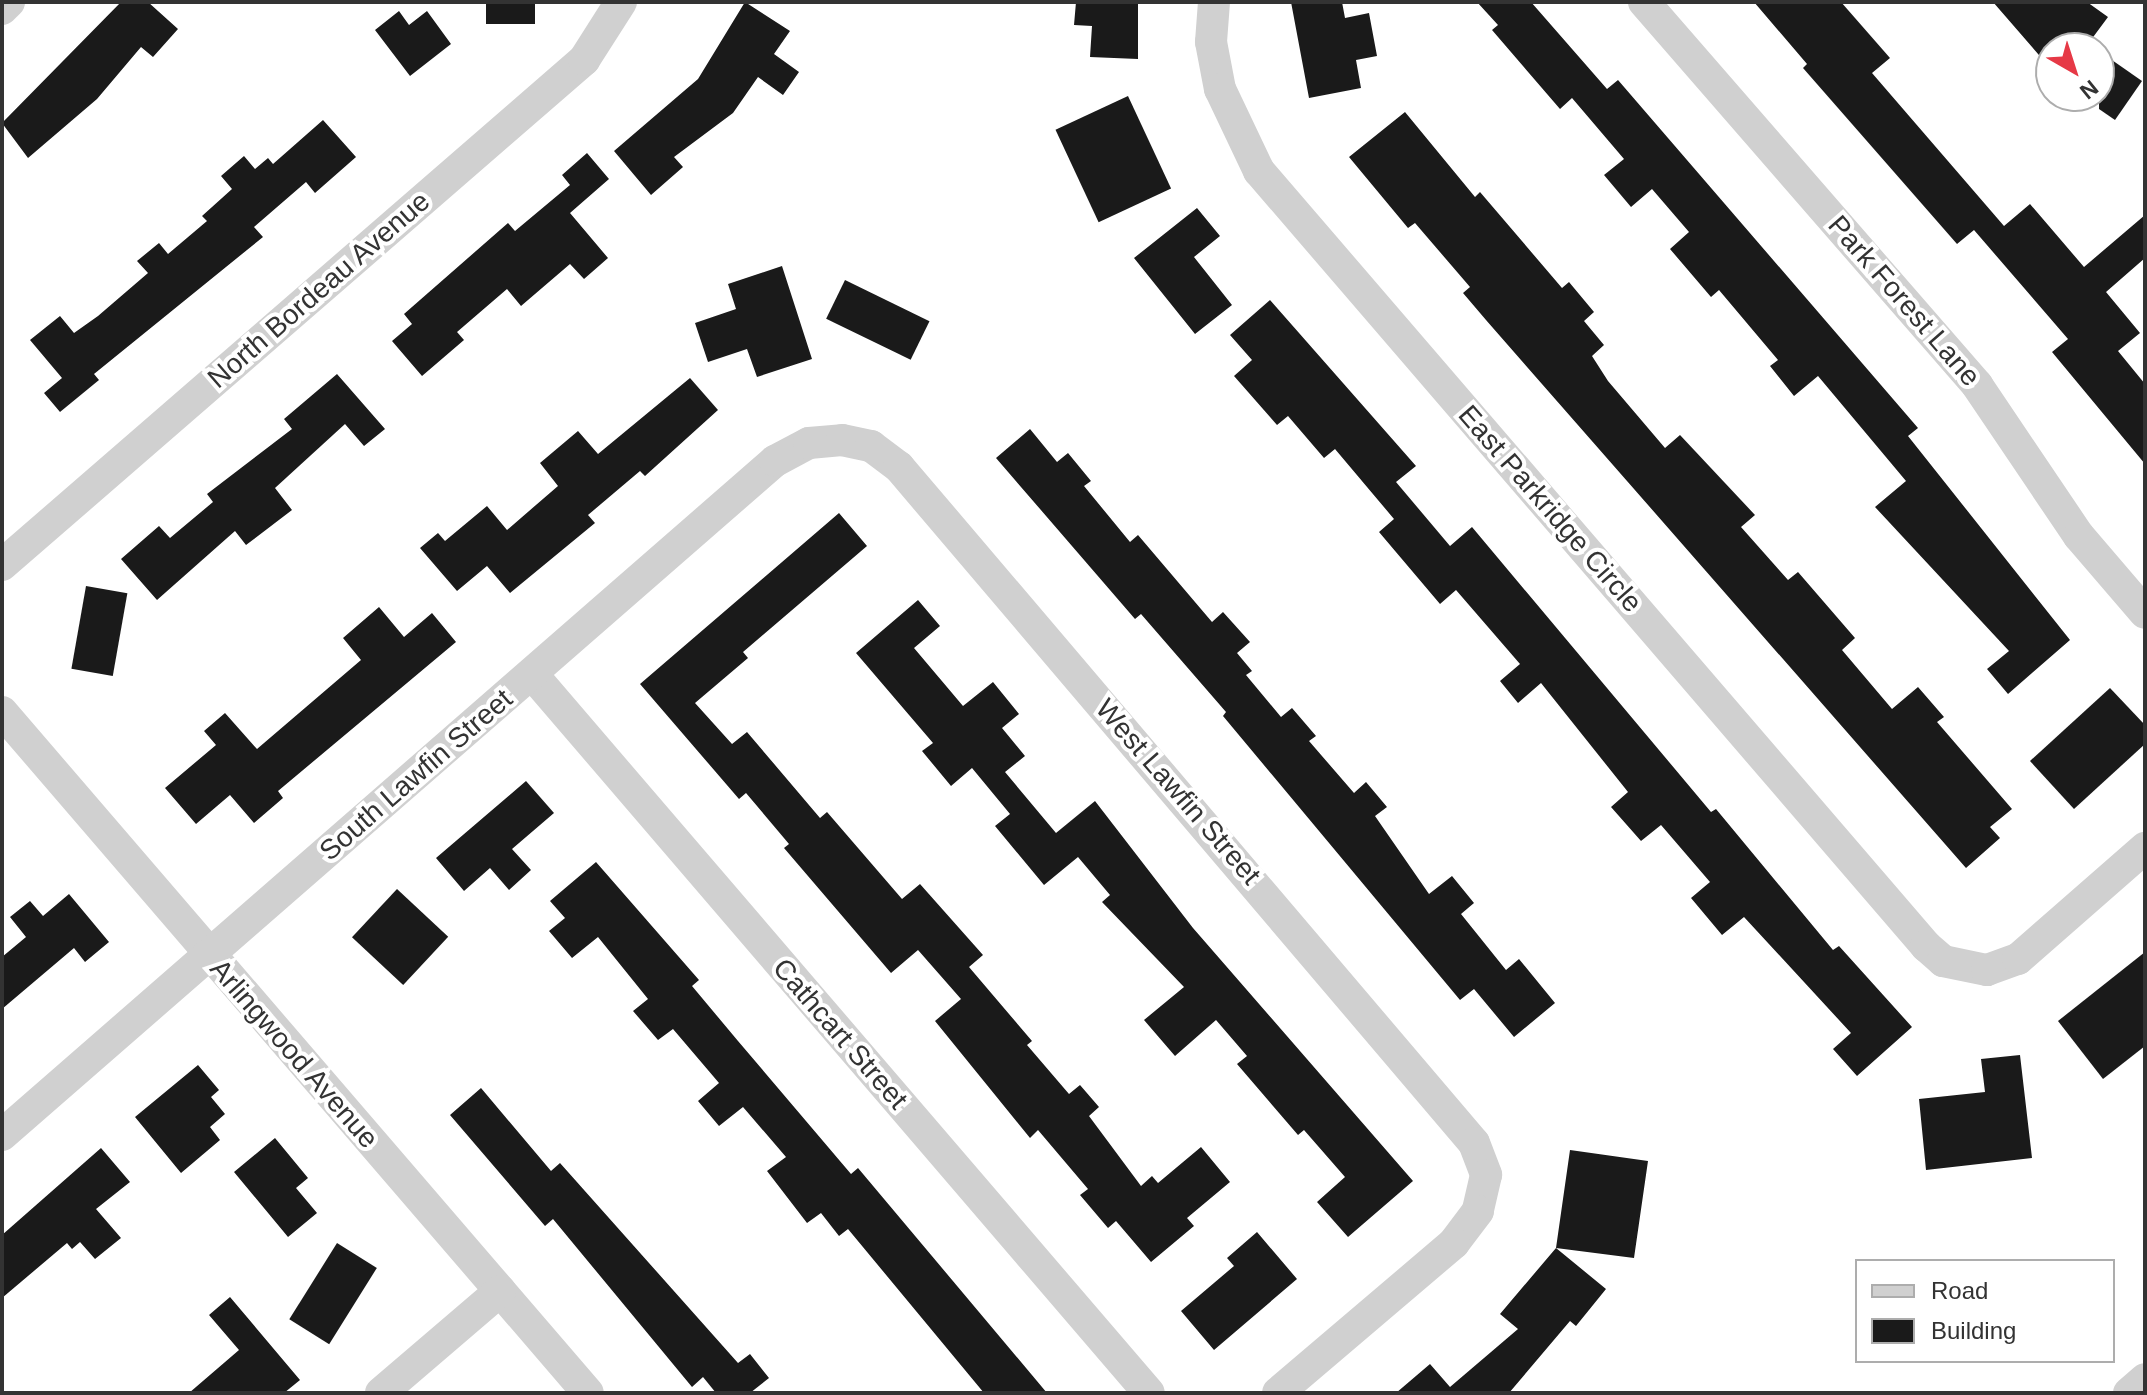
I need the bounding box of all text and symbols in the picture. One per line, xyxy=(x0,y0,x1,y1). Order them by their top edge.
north arrow xyxy=(2035,32,2115,112)
text: N xyxy=(2075,75,2103,104)
street label: North Bordeau Avenue xyxy=(201,184,437,396)
street label: Park Forest Lane xyxy=(1821,209,1987,393)
street label: East Parkridge Circle xyxy=(1451,399,1649,619)
street label: South Lawfin Street xyxy=(313,682,519,868)
street label: West Lawfin Street xyxy=(1088,692,1268,892)
street label: Arlingwood Avenue xyxy=(202,952,386,1156)
street label: Cathcart Street xyxy=(766,952,914,1116)
legend xyxy=(1855,1259,2115,1363)
text: Road xyxy=(1931,1277,1988,1304)
text: Building xyxy=(1931,1317,2016,1344)

